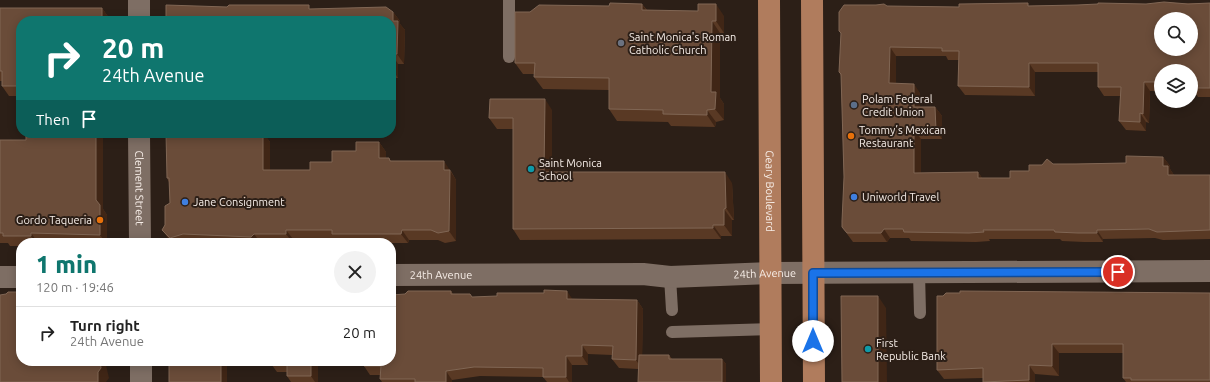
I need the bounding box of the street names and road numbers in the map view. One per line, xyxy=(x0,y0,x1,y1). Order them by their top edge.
street label: Clement Street xyxy=(133,150,146,226)
street label: Geary Boulevard xyxy=(764,150,776,232)
street label: 24th Avenue xyxy=(733,267,796,280)
street label: 24th Avenue xyxy=(410,269,472,281)

